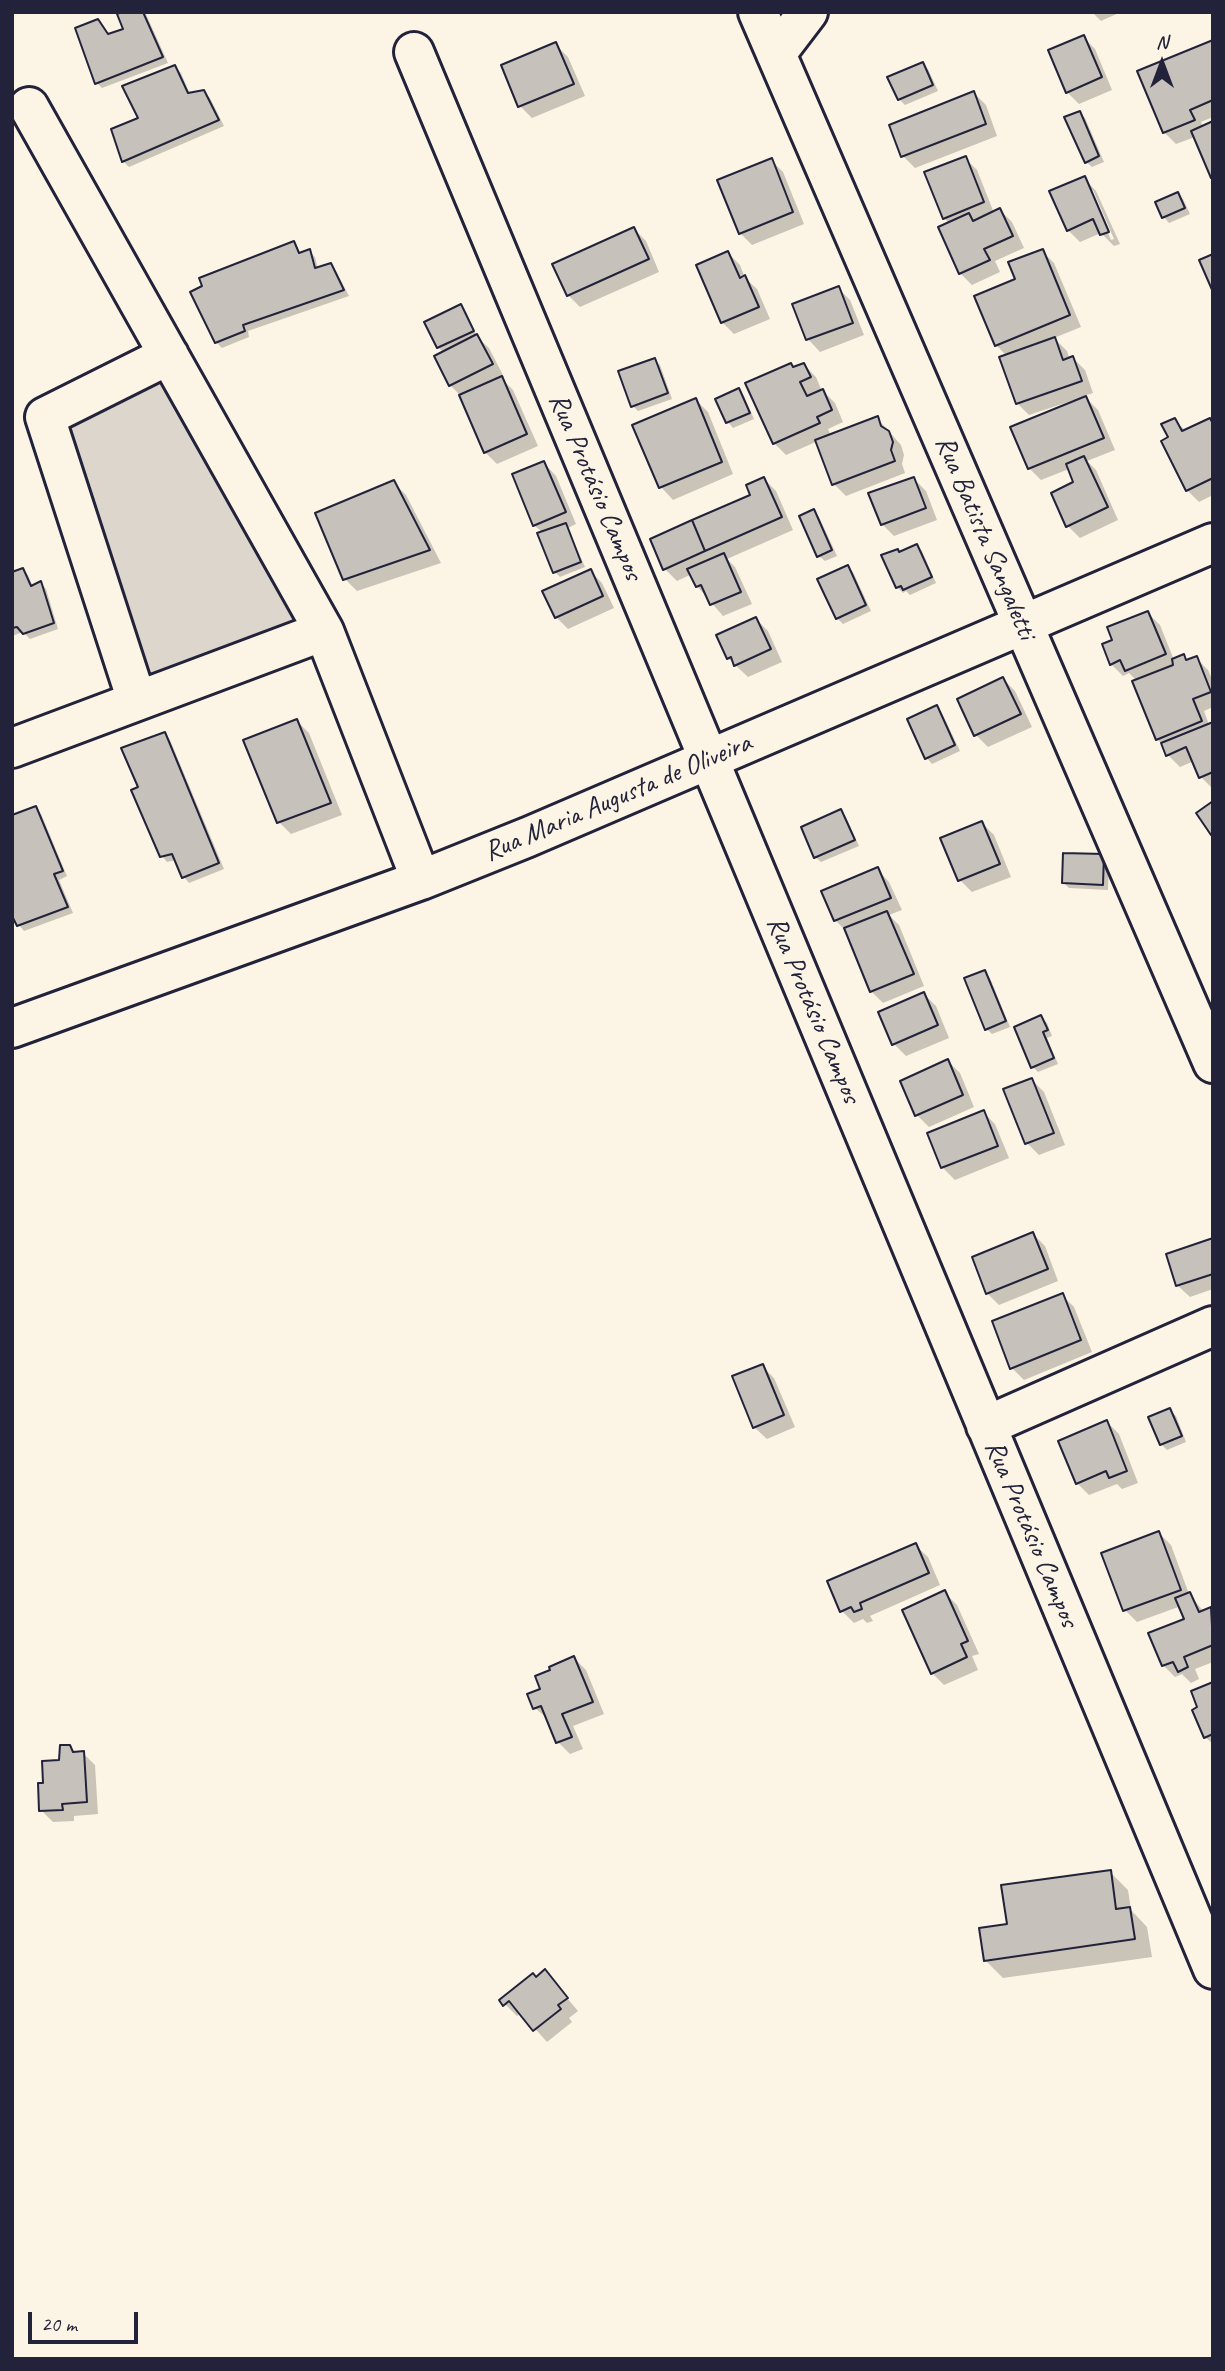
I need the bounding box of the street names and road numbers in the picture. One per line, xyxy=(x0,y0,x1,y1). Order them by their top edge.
street label: Rua Protásio Campos xyxy=(541,389,649,585)
street label: Rua Batista Sangaletti xyxy=(927,431,1043,645)
street label: Rua Maria Augusta de Oliveira xyxy=(479,726,757,870)
street label: Rua Protásio Campos xyxy=(759,912,867,1108)
street label: Rua Protásio Campos xyxy=(977,1436,1085,1632)

